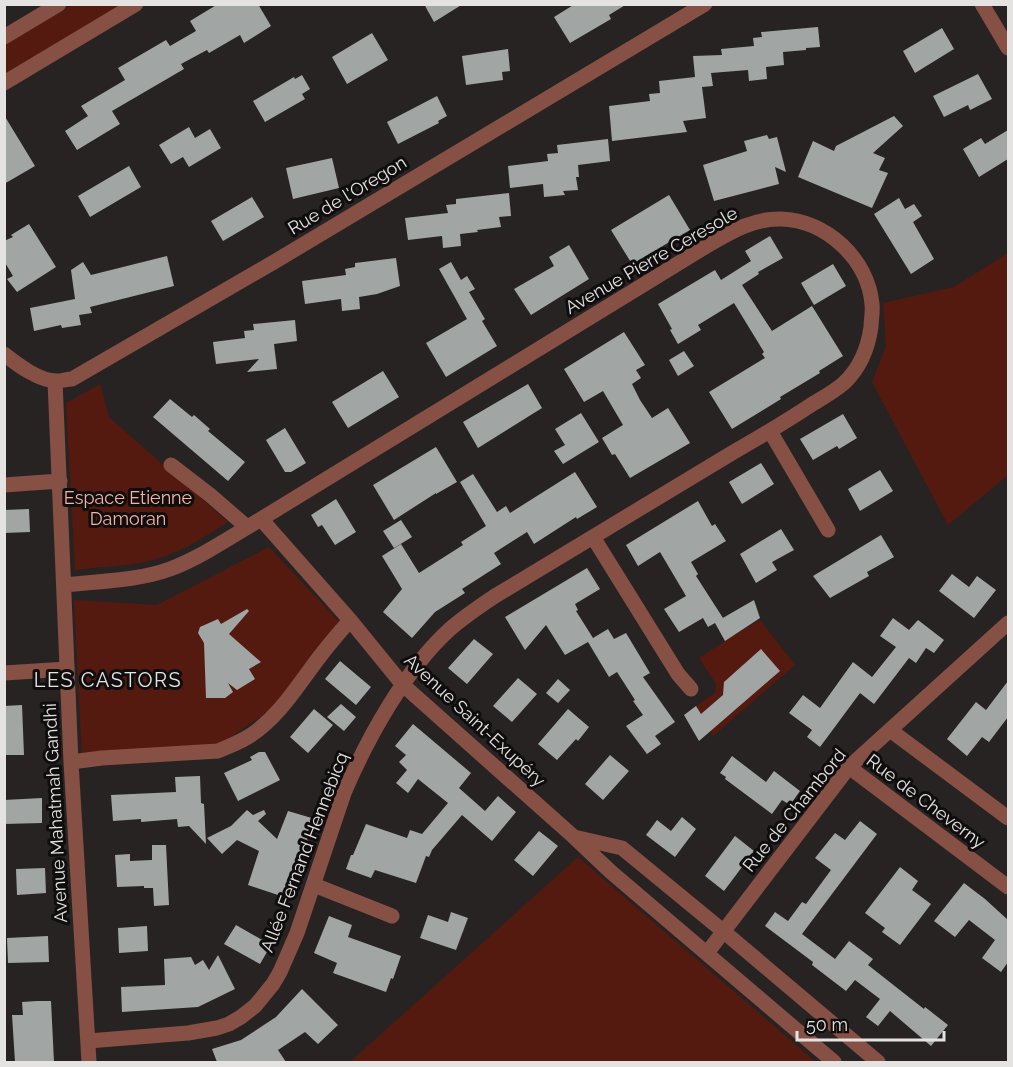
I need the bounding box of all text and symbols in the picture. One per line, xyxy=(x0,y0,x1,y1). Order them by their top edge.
street label: Rue de l'Oregon xyxy=(284,151,410,239)
street label: Avenue Pierre Ceresole xyxy=(561,202,741,318)
park label: Espace Etienne Damoran xyxy=(64,487,193,529)
street label: Avenue Saint-Exupéry xyxy=(400,649,550,791)
district label: LES CASTORS xyxy=(34,668,182,692)
street label: Avenue Mahatmah Gandhi xyxy=(39,703,71,923)
street label: Rue de Chambord xyxy=(738,744,850,876)
street label: Allée Fernand Hennebicq xyxy=(256,749,352,955)
street label: Rue de Cheverny xyxy=(863,750,990,853)
scale bar xyxy=(797,1004,944,1042)
text: 50 m xyxy=(806,1014,848,1035)

